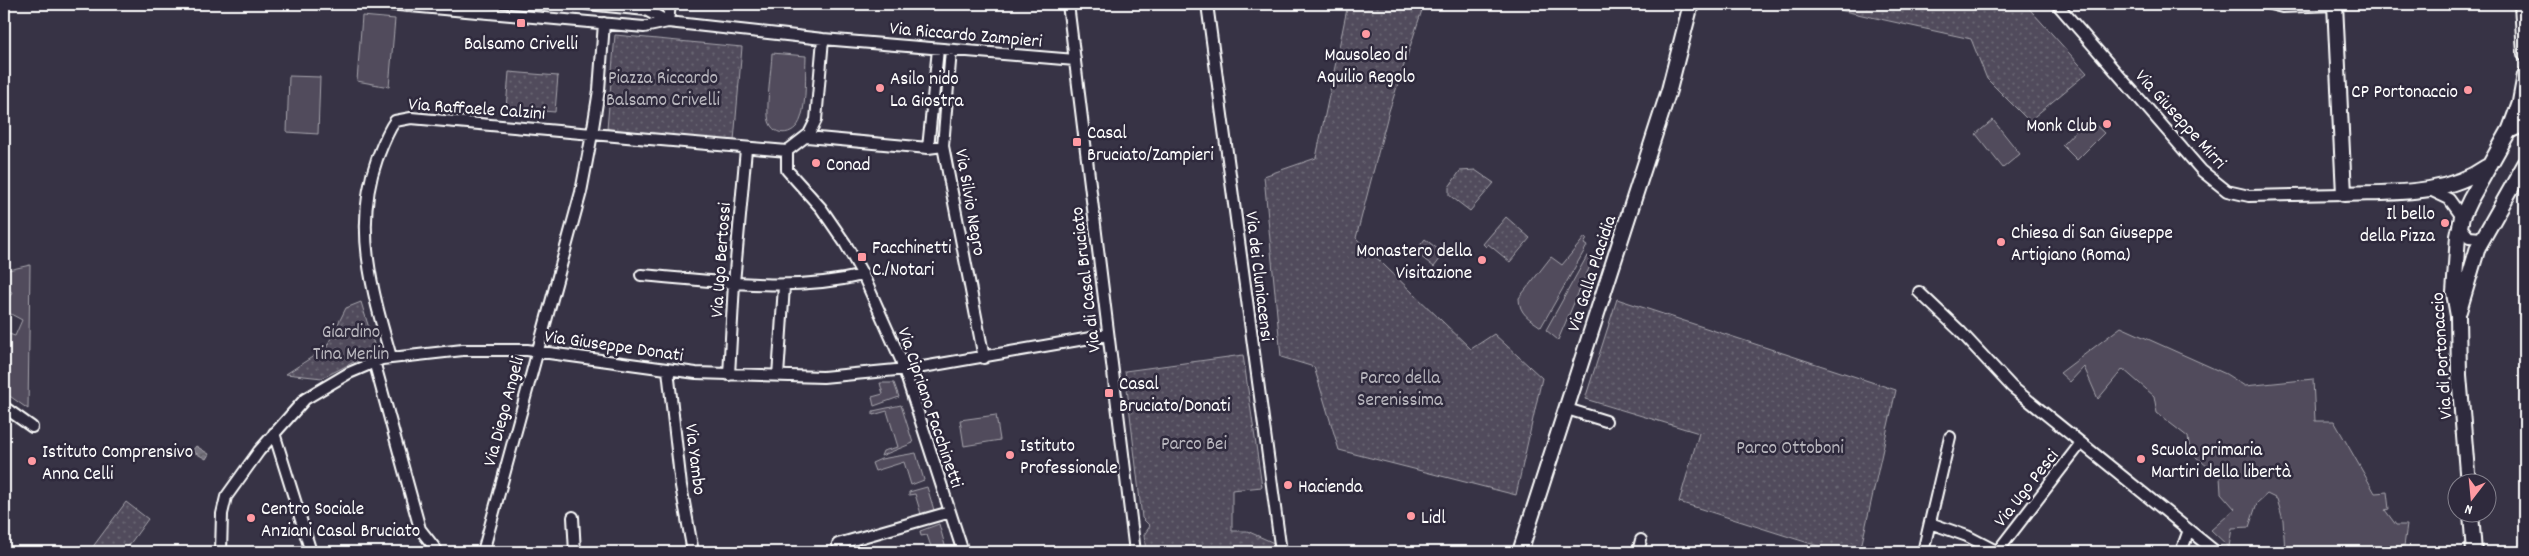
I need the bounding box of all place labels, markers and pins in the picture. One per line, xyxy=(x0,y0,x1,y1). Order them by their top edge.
marker: Balsamo Crivelli xyxy=(515,17,527,29)
marker: Mausoleo di Aquilio Regolo xyxy=(1360,28,1372,40)
place label: Balsamo Crivelli xyxy=(464,32,578,59)
place label: Mausoleo di Aquilio Regolo xyxy=(1317,43,1415,92)
place label: Asilo nido La Giostra xyxy=(890,67,965,116)
place label: CP Portonaccio xyxy=(2351,80,2458,107)
marker: Asilo nido La Giostra xyxy=(874,82,886,94)
marker: CP Portonaccio xyxy=(2462,84,2474,96)
place label: Monk Club xyxy=(2026,114,2097,141)
marker: Monk Club xyxy=(2101,118,2113,130)
place label: Casal Bruciato/Zampieri xyxy=(1087,121,1214,170)
marker: Casal Bruciato/Zampieri xyxy=(1071,136,1083,148)
place label: Conad xyxy=(826,153,870,180)
marker: Conad xyxy=(810,157,822,169)
place label: Il bello della Pizza xyxy=(2360,202,2436,251)
marker: Il bello della Pizza xyxy=(2439,217,2451,229)
place label: Chiesa di San Giuseppe Artigiano (Roma) xyxy=(2011,221,2173,270)
place label: Facchinetti C./Notari xyxy=(872,236,952,285)
marker: Chiesa di San Giuseppe Artigiano (Roma) xyxy=(1995,236,2007,248)
place label: Monastero della Visitazione xyxy=(1356,239,1473,288)
marker: Facchinetti C./Notari xyxy=(856,251,868,263)
marker: Monastero della Visitazione xyxy=(1476,254,1488,266)
place label: Casal Bruciato/Donati xyxy=(1119,372,1231,421)
marker: Casal Bruciato/Donati xyxy=(1103,387,1115,399)
place label: Istituto Professionale xyxy=(1020,434,1118,483)
place label: Scuola primaria Martiri della libertà xyxy=(2151,438,2292,487)
place label: Istituto Comprensivo Anna Celli xyxy=(42,440,193,489)
marker: Istituto Professionale xyxy=(1004,449,1016,461)
marker: Scuola primaria Martiri della libertà xyxy=(2135,453,2147,465)
marker: Istituto Comprensivo Anna Celli xyxy=(26,455,38,467)
place label: Hacienda xyxy=(1298,475,1364,502)
marker: Hacienda xyxy=(1282,479,1294,491)
place label: Centro Sociale Anziani Casal Bruciato xyxy=(261,497,420,546)
place label: Lidl xyxy=(1421,506,1446,533)
marker: Lidl xyxy=(1405,510,1417,522)
marker: Centro Sociale Anziani Casal Bruciato xyxy=(245,512,257,524)

